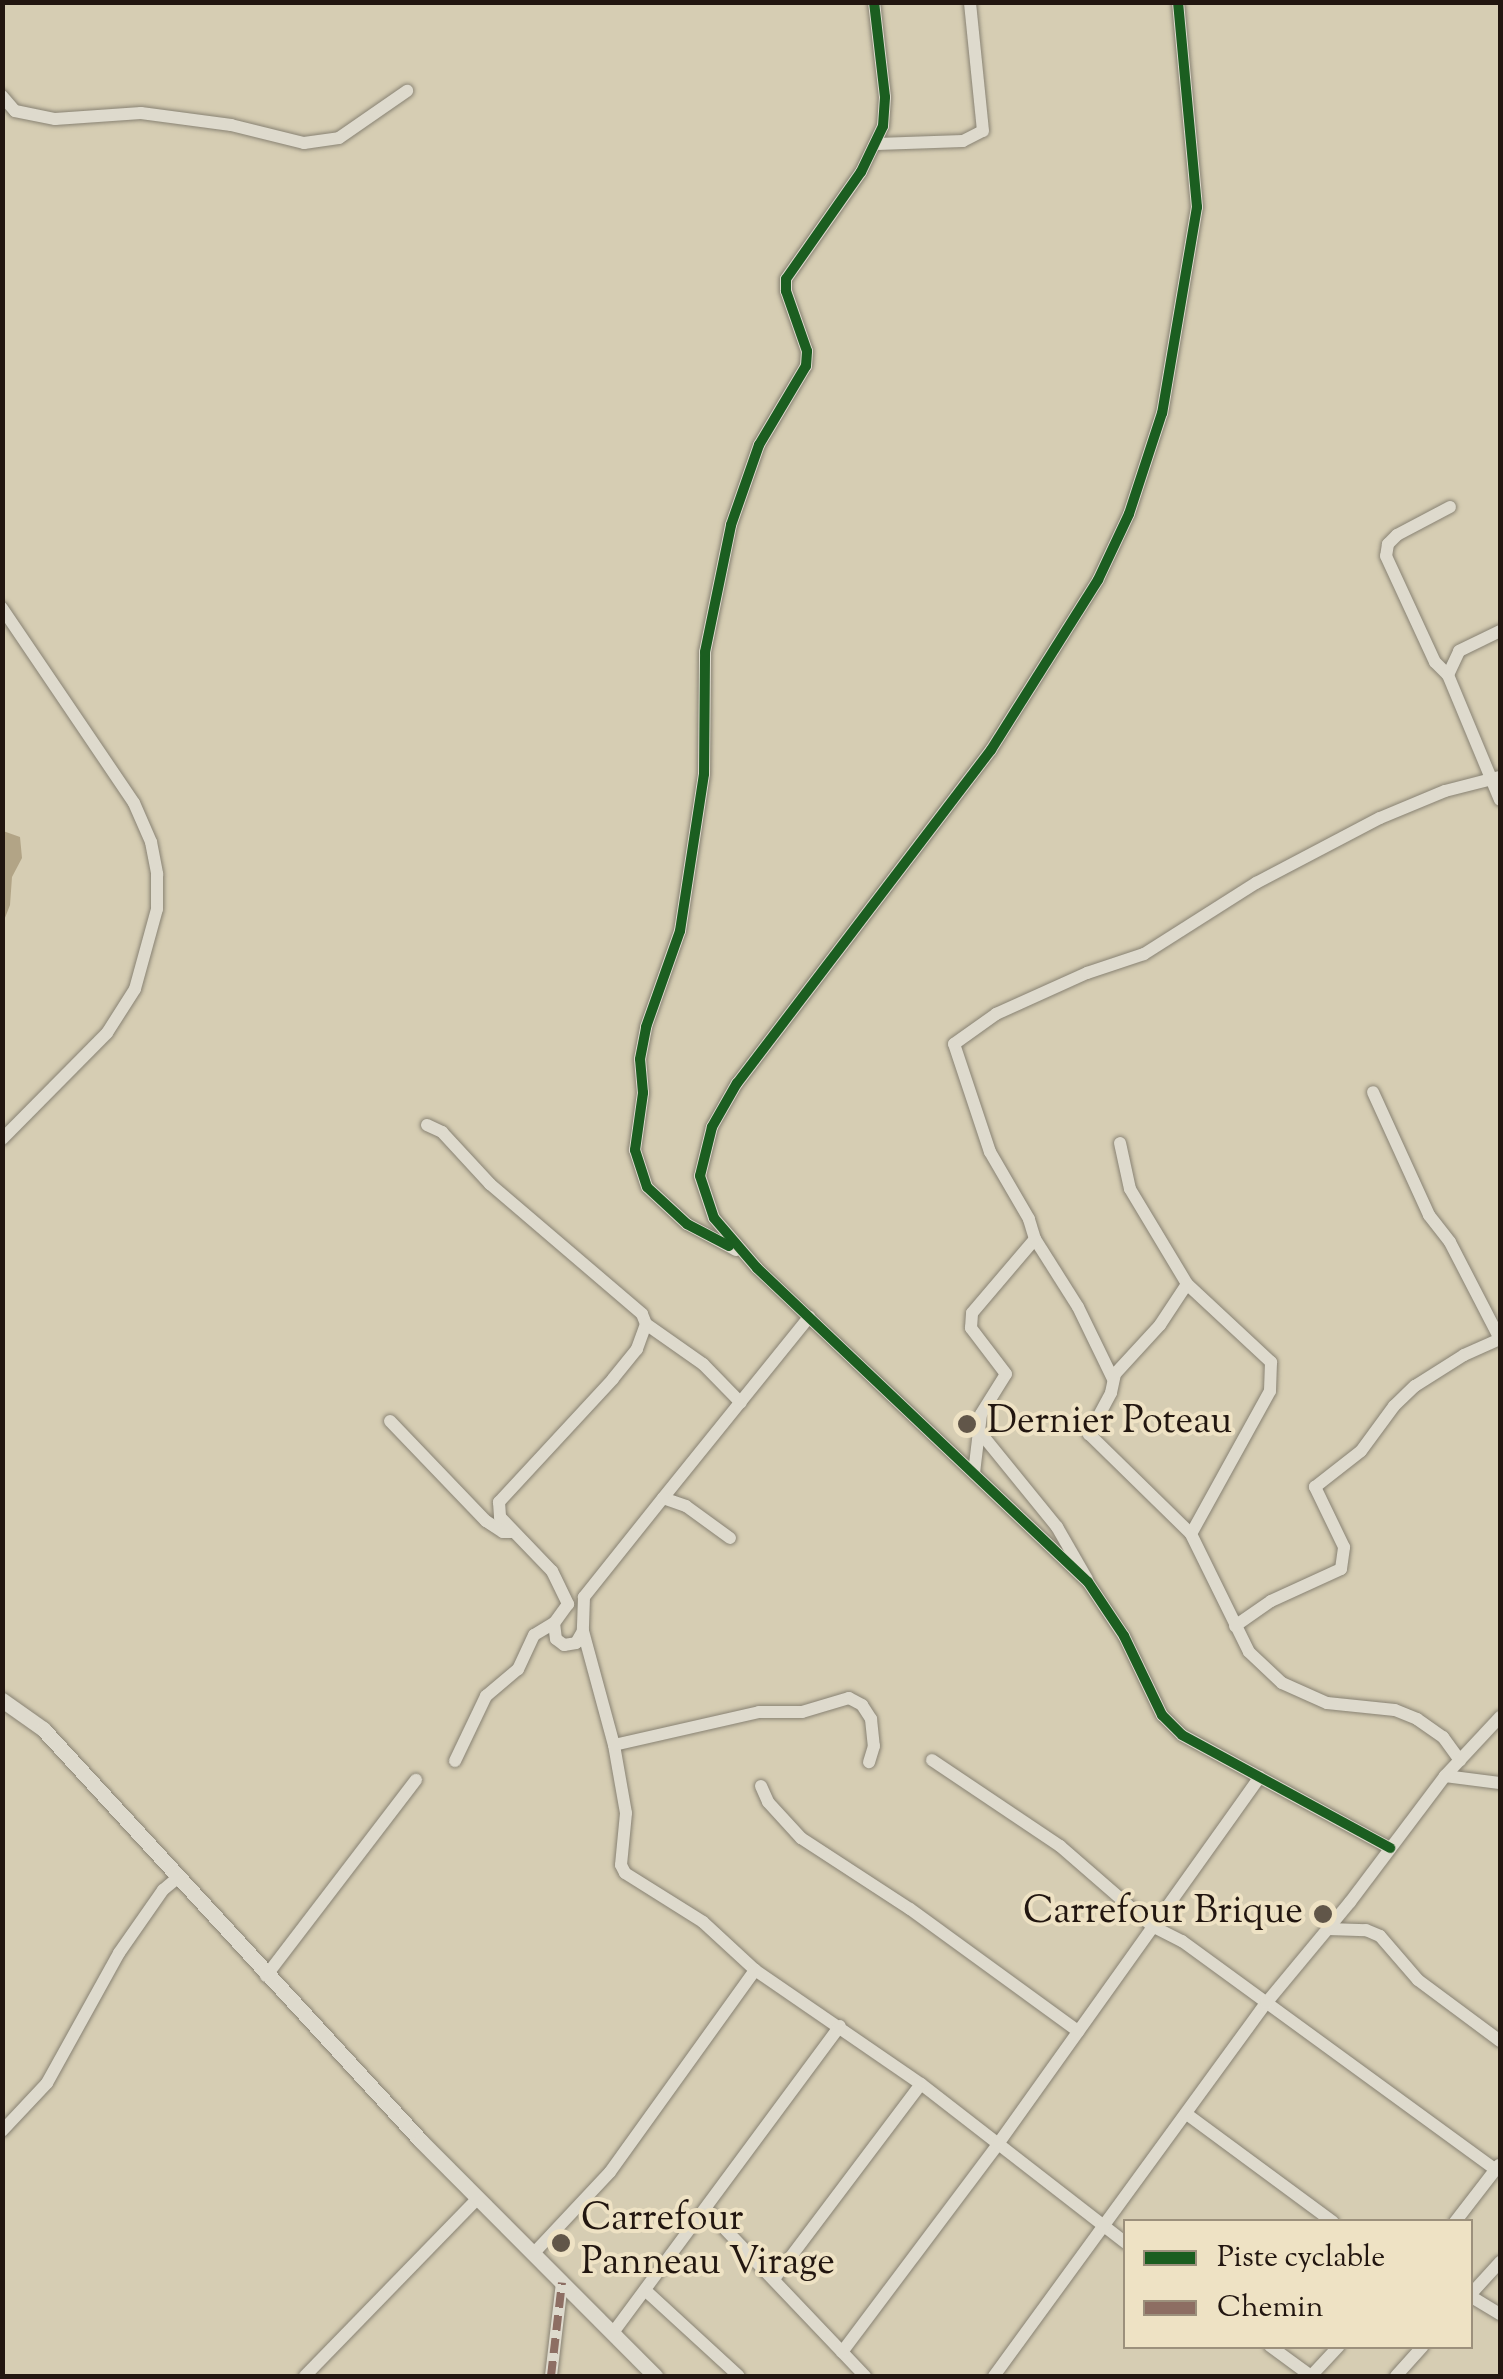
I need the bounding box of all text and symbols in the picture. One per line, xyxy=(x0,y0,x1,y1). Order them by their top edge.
place label: Dernier Poteau xyxy=(987,1401,1232,1447)
marker: Dernier Poteau xyxy=(956,1413,978,1435)
place label: Carrefour Brique xyxy=(1023,1891,1303,1937)
marker: Carrefour Brique xyxy=(1312,1903,1334,1925)
place label: Carrefour Panneau Virage xyxy=(581,2198,835,2288)
legend xyxy=(1123,2219,1473,2349)
marker: Carrefour Panneau Virage xyxy=(550,2232,572,2254)
text: Piste cyclable xyxy=(1217,2237,1385,2280)
text: Chemin xyxy=(1217,2287,1324,2330)

